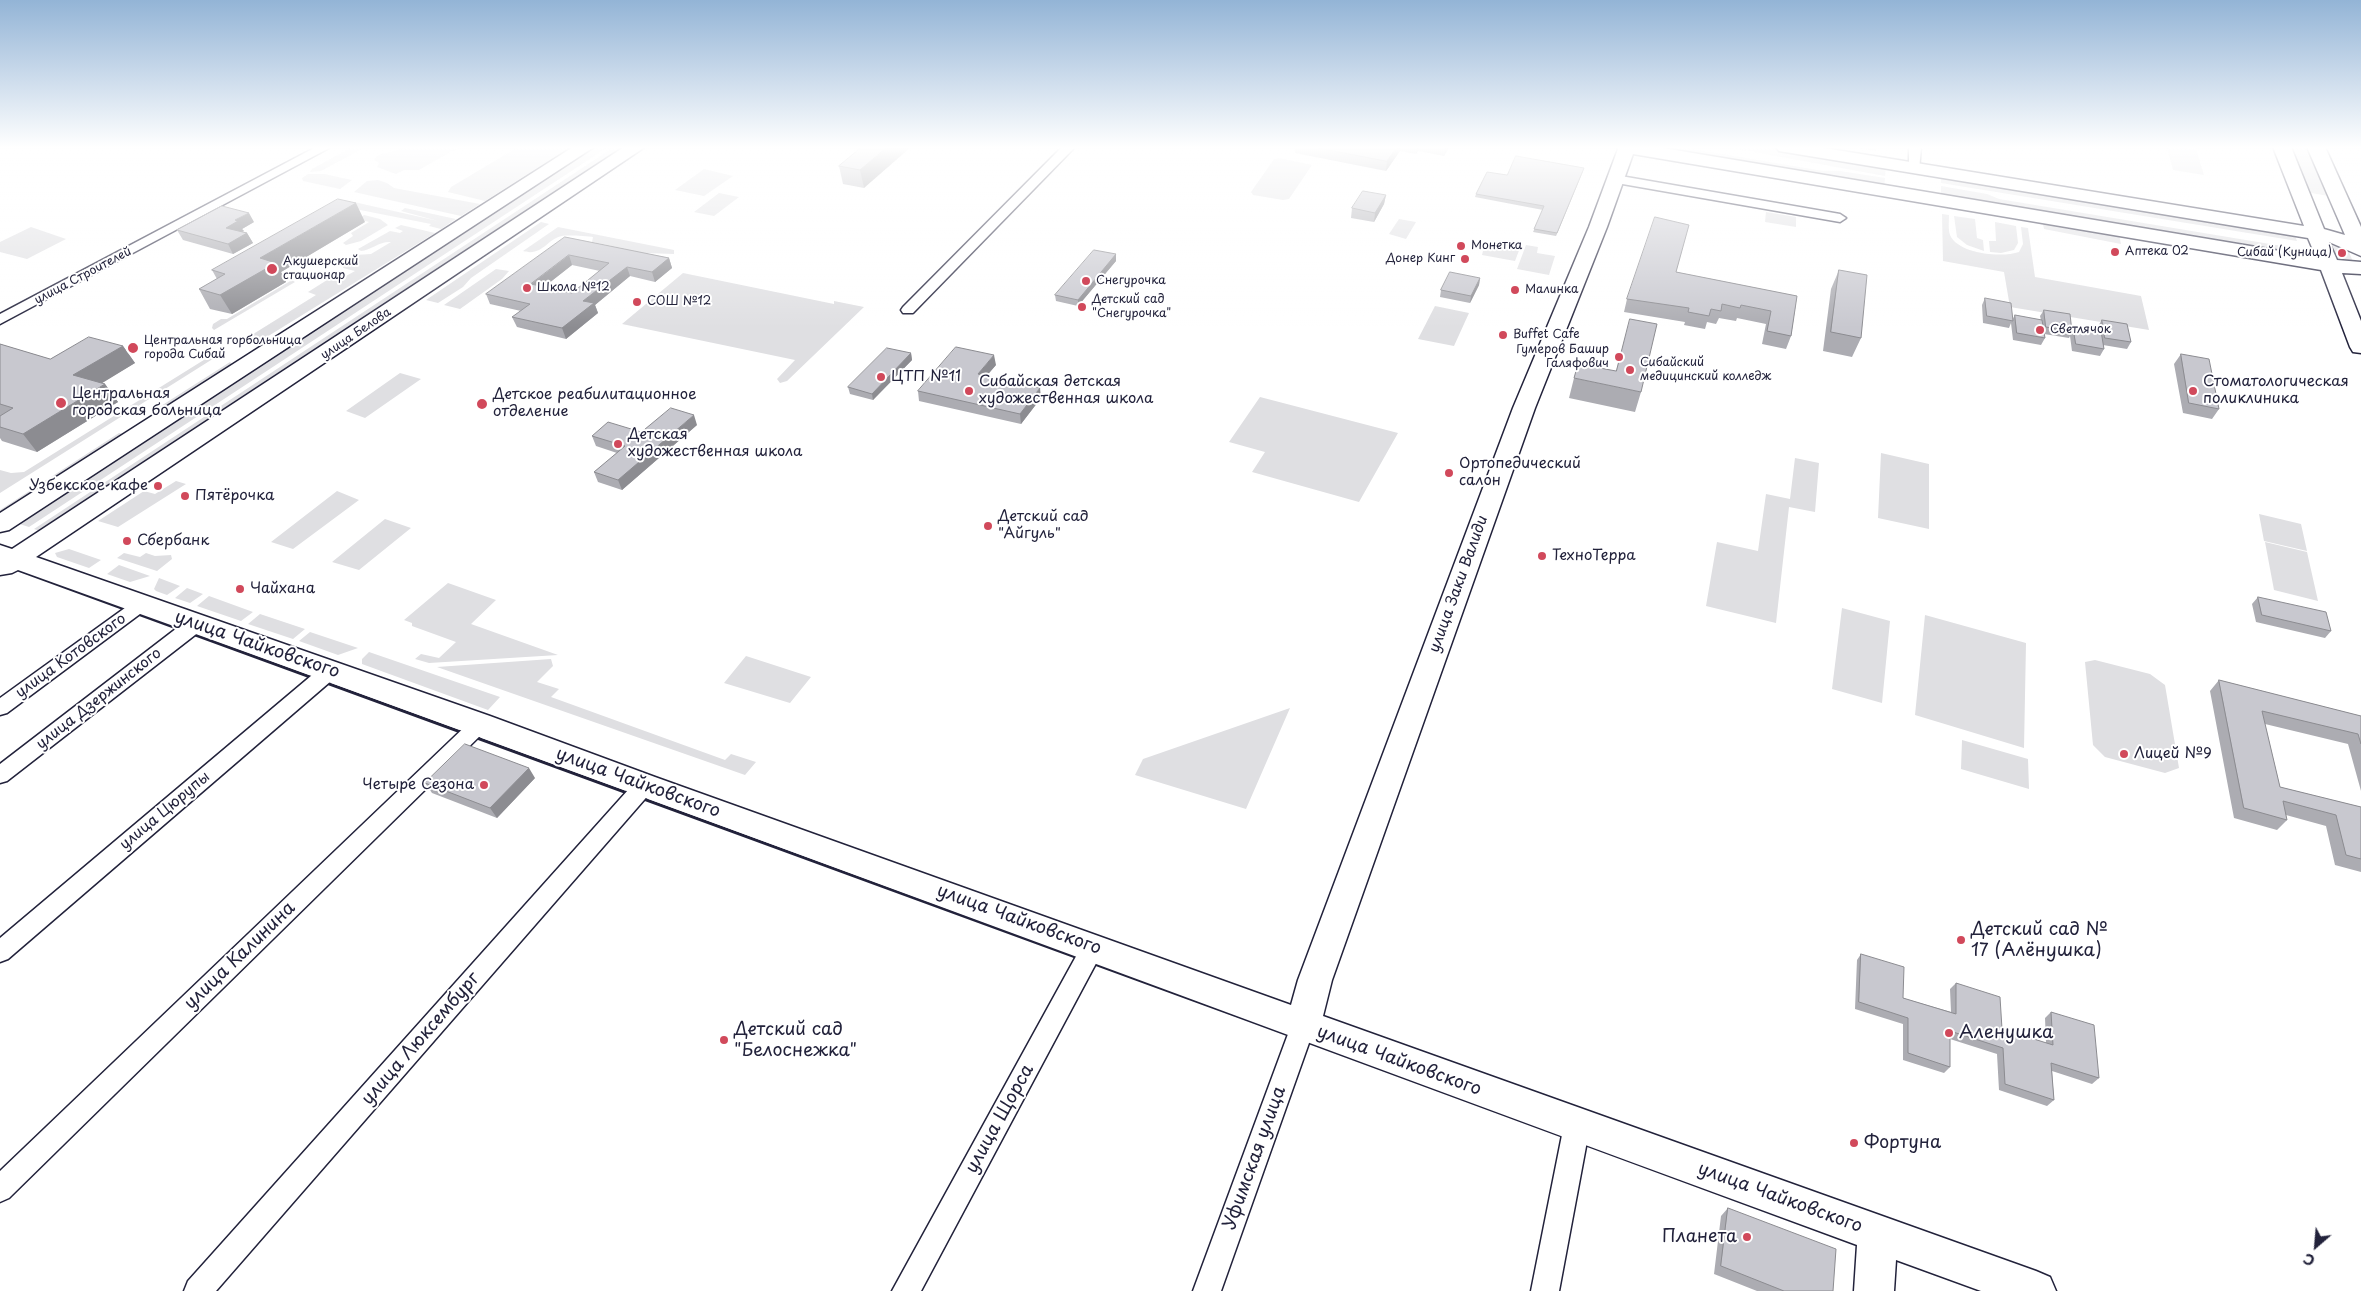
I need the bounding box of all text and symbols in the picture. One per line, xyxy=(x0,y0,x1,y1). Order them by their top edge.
place label: Монетка xyxy=(1471,239,1522,253)
marker: Монетка xyxy=(1455,240,1467,252)
street label: улица Строителей xyxy=(32,244,134,308)
place label: Аптека 02 xyxy=(2125,245,2189,259)
marker: Аптека 02 xyxy=(2109,246,2121,258)
place label: Сибай (Куница) xyxy=(2237,246,2332,260)
marker: Сибай (Куница) xyxy=(2336,247,2348,259)
place label: Донер Кинг xyxy=(1386,252,1455,266)
marker: Донер Кинг xyxy=(1459,253,1471,265)
place label: Акушерский стационар xyxy=(283,255,358,283)
marker: Акушерский стационар xyxy=(265,262,279,276)
place label: Снегурочка xyxy=(1096,274,1166,288)
marker: Снегурочка xyxy=(1080,275,1092,287)
place label: Школа №12 xyxy=(537,281,610,295)
marker: Школа №12 xyxy=(521,282,533,294)
place label: Малинка xyxy=(1525,283,1578,297)
marker: Малинка xyxy=(1509,284,1521,296)
place label: Детский сад "Снегурочка" xyxy=(1092,293,1171,321)
place label: СОШ №12 xyxy=(647,295,711,309)
marker: СОШ №12 xyxy=(631,296,643,308)
marker: Детский сад "Снегурочка" xyxy=(1076,301,1088,313)
street label: улица Белова xyxy=(318,305,394,363)
place label: Светлячок xyxy=(2050,323,2111,337)
marker: Светлячок xyxy=(2034,324,2046,336)
place label: Buffet Cafe xyxy=(1513,328,1580,342)
marker: Buffet Cafe xyxy=(1497,329,1509,341)
place label: Центральная горбольница города Сибай xyxy=(144,334,301,362)
marker: Центральная горбольница города Сибай xyxy=(126,341,140,355)
place label: Гумеров Башир Галяфович xyxy=(1516,343,1609,371)
marker: Гумеров Башир Галяфович xyxy=(1613,351,1625,363)
place label: Сибайский медицинский колледж xyxy=(1640,356,1771,384)
marker: Сибайский медицинский колледж xyxy=(1624,364,1636,376)
place label: ЦТП №11 xyxy=(891,368,961,386)
marker: ЦТП №11 xyxy=(875,371,887,383)
place label: Сибайская детская художественная школа xyxy=(979,373,1153,408)
place label: Стоматологическая поликлиника xyxy=(2203,373,2349,408)
place label: Центральная городская больница xyxy=(72,385,221,420)
marker: Сибайская детская художественная школа xyxy=(963,385,975,397)
marker: Стоматологическая поликлиника xyxy=(2187,385,2199,397)
place label: Детское реабилитационное отделение xyxy=(493,386,697,421)
marker: Центральная городская больница xyxy=(54,396,68,410)
marker: Детское реабилитационное отделение xyxy=(475,397,489,411)
place label: Детская художественная школа xyxy=(628,426,802,461)
marker: Детская художественная школа xyxy=(612,438,624,450)
place label: Ортопедический салон xyxy=(1459,455,1581,490)
marker: Ортопедический салон xyxy=(1443,467,1455,479)
place label: Узбекское кафе xyxy=(29,477,148,495)
marker: Узбекское кафе xyxy=(152,480,164,492)
place label: Пятёрочка xyxy=(195,487,274,505)
marker: Пятёрочка xyxy=(179,490,191,502)
place label: Детский сад "Айгуль" xyxy=(998,508,1089,543)
street label: улица Заки Валиди xyxy=(1426,513,1492,655)
marker: Детский сад "Айгуль" xyxy=(982,520,994,532)
place label: Сбербанк xyxy=(137,532,209,550)
marker: Сбербанк xyxy=(121,535,133,547)
place label: ТехноТерра xyxy=(1552,547,1636,565)
marker: ТехноТерра xyxy=(1536,550,1548,562)
place label: Чайхана xyxy=(250,580,315,598)
marker: Чайхана xyxy=(234,583,246,595)
street label: улица Чайковского xyxy=(172,607,342,683)
street label: улица Котовского xyxy=(12,610,130,702)
street label: улица Дзержинского xyxy=(33,645,165,753)
street label: улица Чайковского xyxy=(553,743,723,823)
place label: Лицей №9 xyxy=(2134,745,2212,763)
marker: Лицей №9 xyxy=(2118,748,2130,760)
street label: улица Цюрупы xyxy=(116,768,214,854)
place label: Четыре Сезона xyxy=(362,776,474,794)
marker: Четыре Сезона xyxy=(478,779,490,791)
street label: улица Чайковского xyxy=(934,880,1104,960)
street label: улица Калинина xyxy=(180,898,300,1014)
place label: Детский сад № 17 (Алёнушка) xyxy=(1971,919,2108,962)
marker: Детский сад № 17 (Алёнушка) xyxy=(1955,934,1967,946)
street label: улица Люксембург xyxy=(357,968,485,1110)
place label: Детский сад "Белоснежка" xyxy=(734,1019,857,1062)
street label: улица Чайковского xyxy=(1314,1021,1484,1101)
place label: Аленушка xyxy=(1959,1022,2053,1044)
marker: Аленушка xyxy=(1943,1027,1955,1039)
marker: Детский сад "Белоснежка" xyxy=(718,1034,730,1046)
street label: улица Щорса xyxy=(961,1061,1039,1177)
street label: Уфимская улица xyxy=(1219,1083,1291,1233)
place label: Фортуна xyxy=(1864,1132,1941,1154)
marker: Фортуна xyxy=(1848,1137,1860,1149)
street label: улица Чайковского xyxy=(1695,1158,1865,1238)
north arrow xyxy=(2291,1221,2341,1271)
place label: Планета xyxy=(1662,1226,1737,1248)
marker: Планета xyxy=(1741,1231,1753,1243)
text: С xyxy=(2300,1248,2318,1272)

